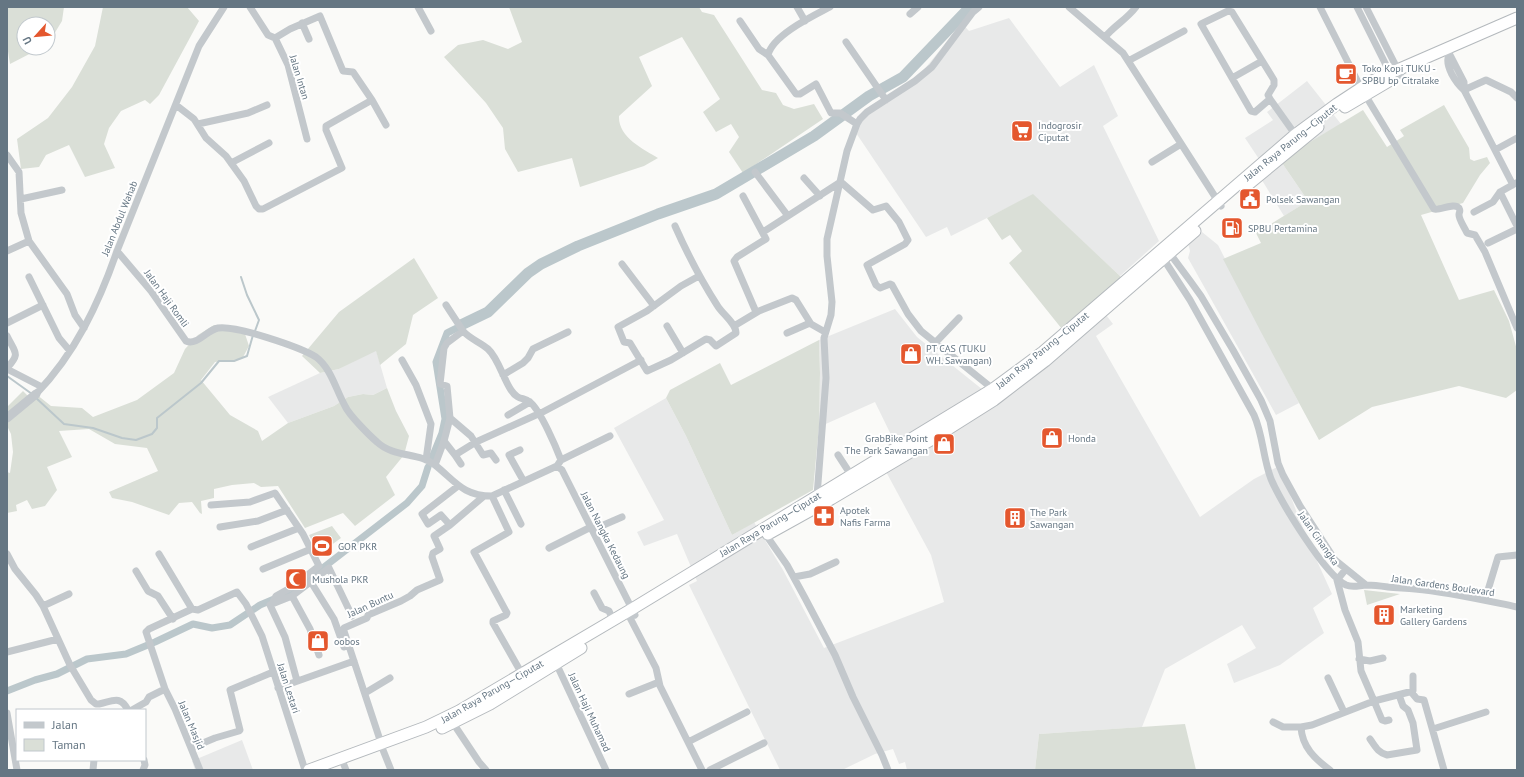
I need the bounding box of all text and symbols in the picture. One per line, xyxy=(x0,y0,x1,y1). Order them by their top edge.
north arrow xyxy=(16,16,56,56)
text: U xyxy=(19,34,35,47)
street label: Jalan Intan xyxy=(286,52,312,101)
cafe icon: Toko Kopi TUKU - SPBU bp Citralake xyxy=(1333,61,1359,87)
place label: Toko Kopi TUKU - SPBU bp Citralake xyxy=(1362,62,1439,87)
street label: Jalan Raya Parung—Ciputat xyxy=(1240,100,1340,185)
supermarket icon: Indogrosir Ciputat xyxy=(1009,118,1035,144)
place label: Indogrosir Ciputat xyxy=(1038,119,1082,144)
street label: Jalan Abdul Wahab xyxy=(98,179,140,258)
public building icon: Polsek Sawangan xyxy=(1237,186,1263,212)
place label: Polsek Sawangan xyxy=(1266,193,1340,206)
fuel station icon: SPBU Pertamina xyxy=(1219,215,1245,241)
place label: SPBU Pertamina xyxy=(1248,222,1318,235)
street label: Jalan Haji Romli xyxy=(141,266,192,330)
street label: Jalan Raya Parung—Ciputat xyxy=(992,308,1092,393)
shop icon: PT CAS (TUKU WH. Sawangan) xyxy=(898,341,924,367)
place label: PT CAS (TUKU WH. Sawangan) xyxy=(926,342,992,367)
shop icon: Honda xyxy=(1039,425,1065,451)
shop icon: GrabBike Point The Park Sawangan xyxy=(931,431,957,457)
place label: GrabBike Point The Park Sawangan xyxy=(845,432,929,457)
place label: Honda xyxy=(1068,432,1096,445)
street label: Jalan Nangka Kedaung xyxy=(577,489,633,581)
street label: Jalan Raya Parung—Ciputat xyxy=(716,489,824,560)
pharmacy icon: Apotek Nafis Farma xyxy=(811,503,837,529)
place label: Apotek Nafis Farma xyxy=(840,504,891,529)
building icon: The Park Sawangan xyxy=(1002,505,1028,531)
place label: The Park Sawangan xyxy=(1030,506,1074,531)
street label: Jalan Cinangka xyxy=(1295,508,1342,568)
sports icon: GOR PKR xyxy=(309,533,335,559)
place label: GOR PKR xyxy=(338,540,377,553)
mosque icon: Mushola PKR xyxy=(283,566,309,592)
street label: Jalan Gardens Boulevard xyxy=(1389,572,1495,599)
place label: Mushola PKR xyxy=(312,573,369,586)
street label: Jalan Buntu xyxy=(344,588,395,621)
building icon: Marketing Gallery Gardens xyxy=(1371,602,1397,628)
place label: Marketing Gallery Gardens xyxy=(1400,603,1467,628)
shop icon: oobos xyxy=(305,628,331,654)
place label: oobos xyxy=(334,635,360,648)
street label: Jalan Raya Parung—Ciputat xyxy=(438,657,546,727)
street label: Jalan Lestari xyxy=(274,660,303,715)
street label: Jalan Haji Muhamad xyxy=(565,670,614,754)
street label: Jalan Masjid xyxy=(175,698,208,752)
legend xyxy=(16,709,146,761)
text: Jalan xyxy=(51,717,77,732)
text: Taman xyxy=(52,737,86,752)

